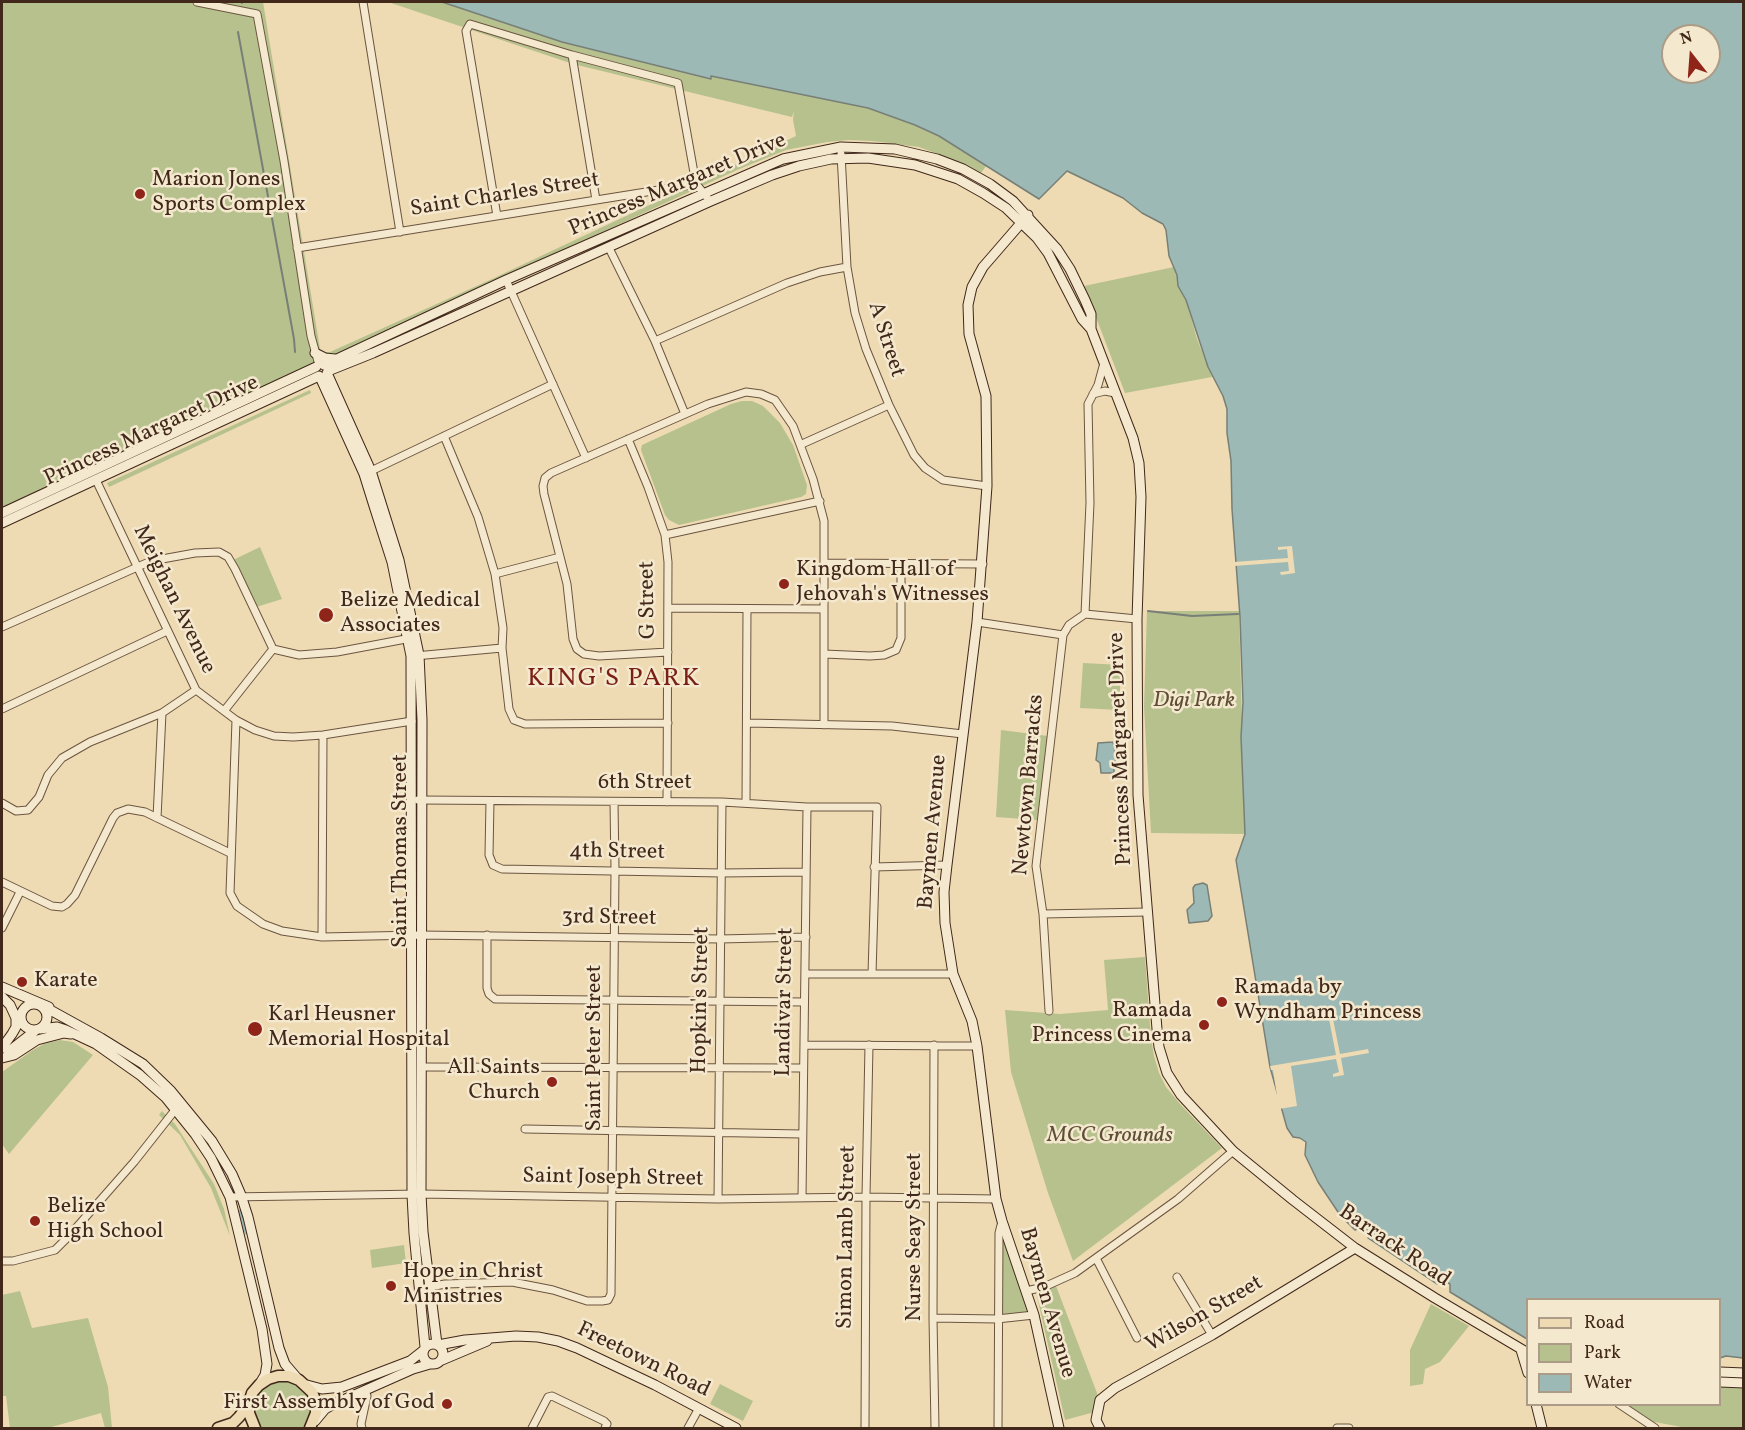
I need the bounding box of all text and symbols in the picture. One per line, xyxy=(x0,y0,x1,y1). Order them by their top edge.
north arrow xyxy=(1661,24,1721,84)
text: N xyxy=(1678,26,1695,51)
street label: Princess Margaret Drive xyxy=(565,128,791,244)
place label: Marion Jones Sports Complex xyxy=(152,168,306,220)
street label: Saint Charles Street xyxy=(409,168,601,224)
marker: Marion Jones Sports Complex xyxy=(133,187,147,201)
street label: A Street xyxy=(860,299,910,381)
street label: Princess Margaret Drive xyxy=(41,371,263,493)
street label: Meighan Avenue xyxy=(126,521,220,679)
place label: Kingdom Hall of Jehovah's Witnesses xyxy=(796,558,989,610)
street label: G Street xyxy=(635,561,663,639)
marker: Kingdom Hall of Jehovah's Witnesses xyxy=(777,577,791,591)
place label: Belize Medical Associates xyxy=(340,589,480,640)
marker: Belize Medical Associates xyxy=(317,606,335,624)
street label: Princess Margaret Drive xyxy=(1105,632,1139,866)
district label: KING'S PARK xyxy=(527,664,701,696)
park label: Digi Park xyxy=(1153,689,1235,715)
street label: Newtown Barracks xyxy=(1009,693,1051,877)
street label: Baymen Avenue xyxy=(914,753,954,911)
street label: Saint Thomas Street xyxy=(389,754,415,948)
street label: 6th Street xyxy=(598,771,692,797)
street label: 4th Street xyxy=(569,839,665,867)
street label: 3rd Street xyxy=(561,905,657,933)
street label: Hopkin's Street xyxy=(688,926,716,1074)
street label: Landivar Street xyxy=(771,927,801,1077)
street label: Saint Peter Street xyxy=(583,965,609,1131)
place label: Karate xyxy=(34,969,98,995)
marker: Karate xyxy=(15,975,29,989)
place label: Ramada by Wyndham Princess xyxy=(1234,976,1421,1028)
marker: Ramada by Wyndham Princess xyxy=(1215,995,1229,1009)
place label: Ramada Princess Cinema xyxy=(1032,999,1192,1050)
place label: Karl Heusner Memorial Hospital xyxy=(268,1003,450,1054)
marker: Ramada Princess Cinema xyxy=(1197,1018,1211,1032)
marker: Karl Heusner Memorial Hospital xyxy=(246,1020,264,1038)
place label: All Saints Church xyxy=(447,1056,540,1108)
marker: All Saints Church xyxy=(545,1075,559,1089)
park label: MCC Grounds xyxy=(1047,1124,1173,1150)
street label: Simon Lamb Street xyxy=(833,1145,863,1329)
street label: Nurse Seay Street xyxy=(903,1152,929,1322)
street label: Saint Joseph Street xyxy=(522,1164,704,1194)
place label: Belize High School xyxy=(47,1195,163,1246)
street label: Barrack Road xyxy=(1333,1200,1455,1294)
marker: Belize High School xyxy=(28,1214,42,1228)
street label: Baymen Avenue xyxy=(1012,1225,1080,1381)
place label: Hope in Christ Ministries xyxy=(403,1260,543,1312)
street label: Wilson Street xyxy=(1142,1271,1268,1359)
marker: Hope in Christ Ministries xyxy=(384,1279,398,1293)
legend xyxy=(1526,1298,1721,1406)
text: Road xyxy=(1584,1311,1625,1336)
street label: Freetown Road xyxy=(572,1317,714,1405)
text: Park xyxy=(1584,1341,1621,1366)
text: Water xyxy=(1584,1371,1632,1396)
place label: First Assembly of God xyxy=(223,1391,435,1417)
marker: First Assembly of God xyxy=(440,1397,454,1411)

